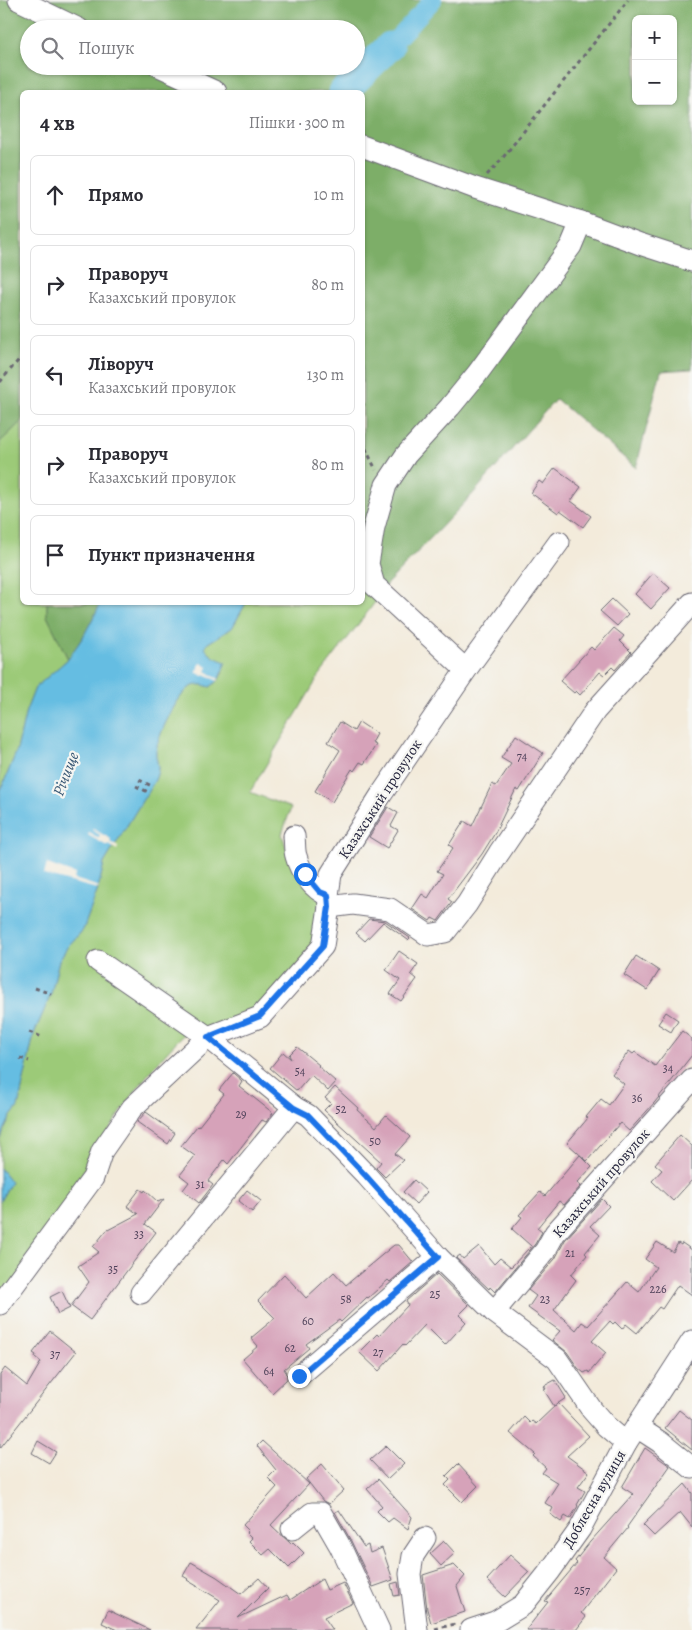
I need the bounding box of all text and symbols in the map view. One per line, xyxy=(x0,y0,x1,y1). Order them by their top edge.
map controls xyxy=(632,15,677,105)
button: + xyxy=(632,15,677,60)
search box xyxy=(20,20,365,75)
icon: search xyxy=(38,34,66,62)
text: Пошук xyxy=(78,35,135,61)
button: − xyxy=(632,60,677,105)
text: 4 хв xyxy=(40,109,75,137)
text: Пішки · 300 m xyxy=(249,112,345,134)
icon: ahead xyxy=(41,181,69,209)
text: Прямо xyxy=(88,182,143,208)
text: 10 m xyxy=(314,184,344,206)
text: Праворуч xyxy=(88,261,168,287)
icon: right xyxy=(41,271,69,299)
text: 80 m xyxy=(311,274,344,296)
text: Казахський провулок xyxy=(88,287,236,309)
text: Ліворуч xyxy=(88,351,154,377)
icon: left xyxy=(41,361,69,389)
text: 130 m xyxy=(307,364,344,386)
text: Казахський провулок xyxy=(88,377,236,399)
text: Праворуч xyxy=(88,441,168,467)
icon: right xyxy=(41,451,69,479)
text: 80 m xyxy=(311,454,344,476)
text: Казахський провулок xyxy=(88,467,236,489)
icon: arrive xyxy=(41,541,69,569)
text: Пункт призначення xyxy=(88,542,255,568)
street label: Казахський провулок xyxy=(334,735,426,863)
house number: 74 xyxy=(517,748,528,764)
water label: Річище xyxy=(48,749,85,799)
route start xyxy=(294,863,317,886)
house number: 34 xyxy=(663,1060,674,1076)
house number: 54 xyxy=(295,1063,306,1079)
house number: 36 xyxy=(632,1090,643,1106)
house number: 52 xyxy=(336,1101,347,1117)
house number: 29 xyxy=(235,1106,247,1122)
street label: Казахський провулок xyxy=(548,1124,654,1242)
house number: 50 xyxy=(369,1133,381,1149)
house number: 31 xyxy=(195,1176,205,1192)
house number: 33 xyxy=(134,1226,144,1242)
house number: 21 xyxy=(565,1245,575,1261)
house number: 35 xyxy=(108,1261,118,1277)
house number: 226 xyxy=(650,1281,667,1297)
house number: 25 xyxy=(430,1286,440,1302)
house number: 58 xyxy=(341,1291,352,1307)
house number: 23 xyxy=(540,1291,550,1307)
house number: 60 xyxy=(302,1313,314,1329)
house number: 62 xyxy=(284,1340,296,1356)
house number: 27 xyxy=(373,1344,384,1360)
house number: 37 xyxy=(50,1346,61,1362)
house number: 64 xyxy=(264,1363,275,1379)
route end xyxy=(288,1365,311,1388)
street label: Доблесна вулиця xyxy=(558,1446,630,1552)
house number: 257 xyxy=(574,1582,591,1598)

